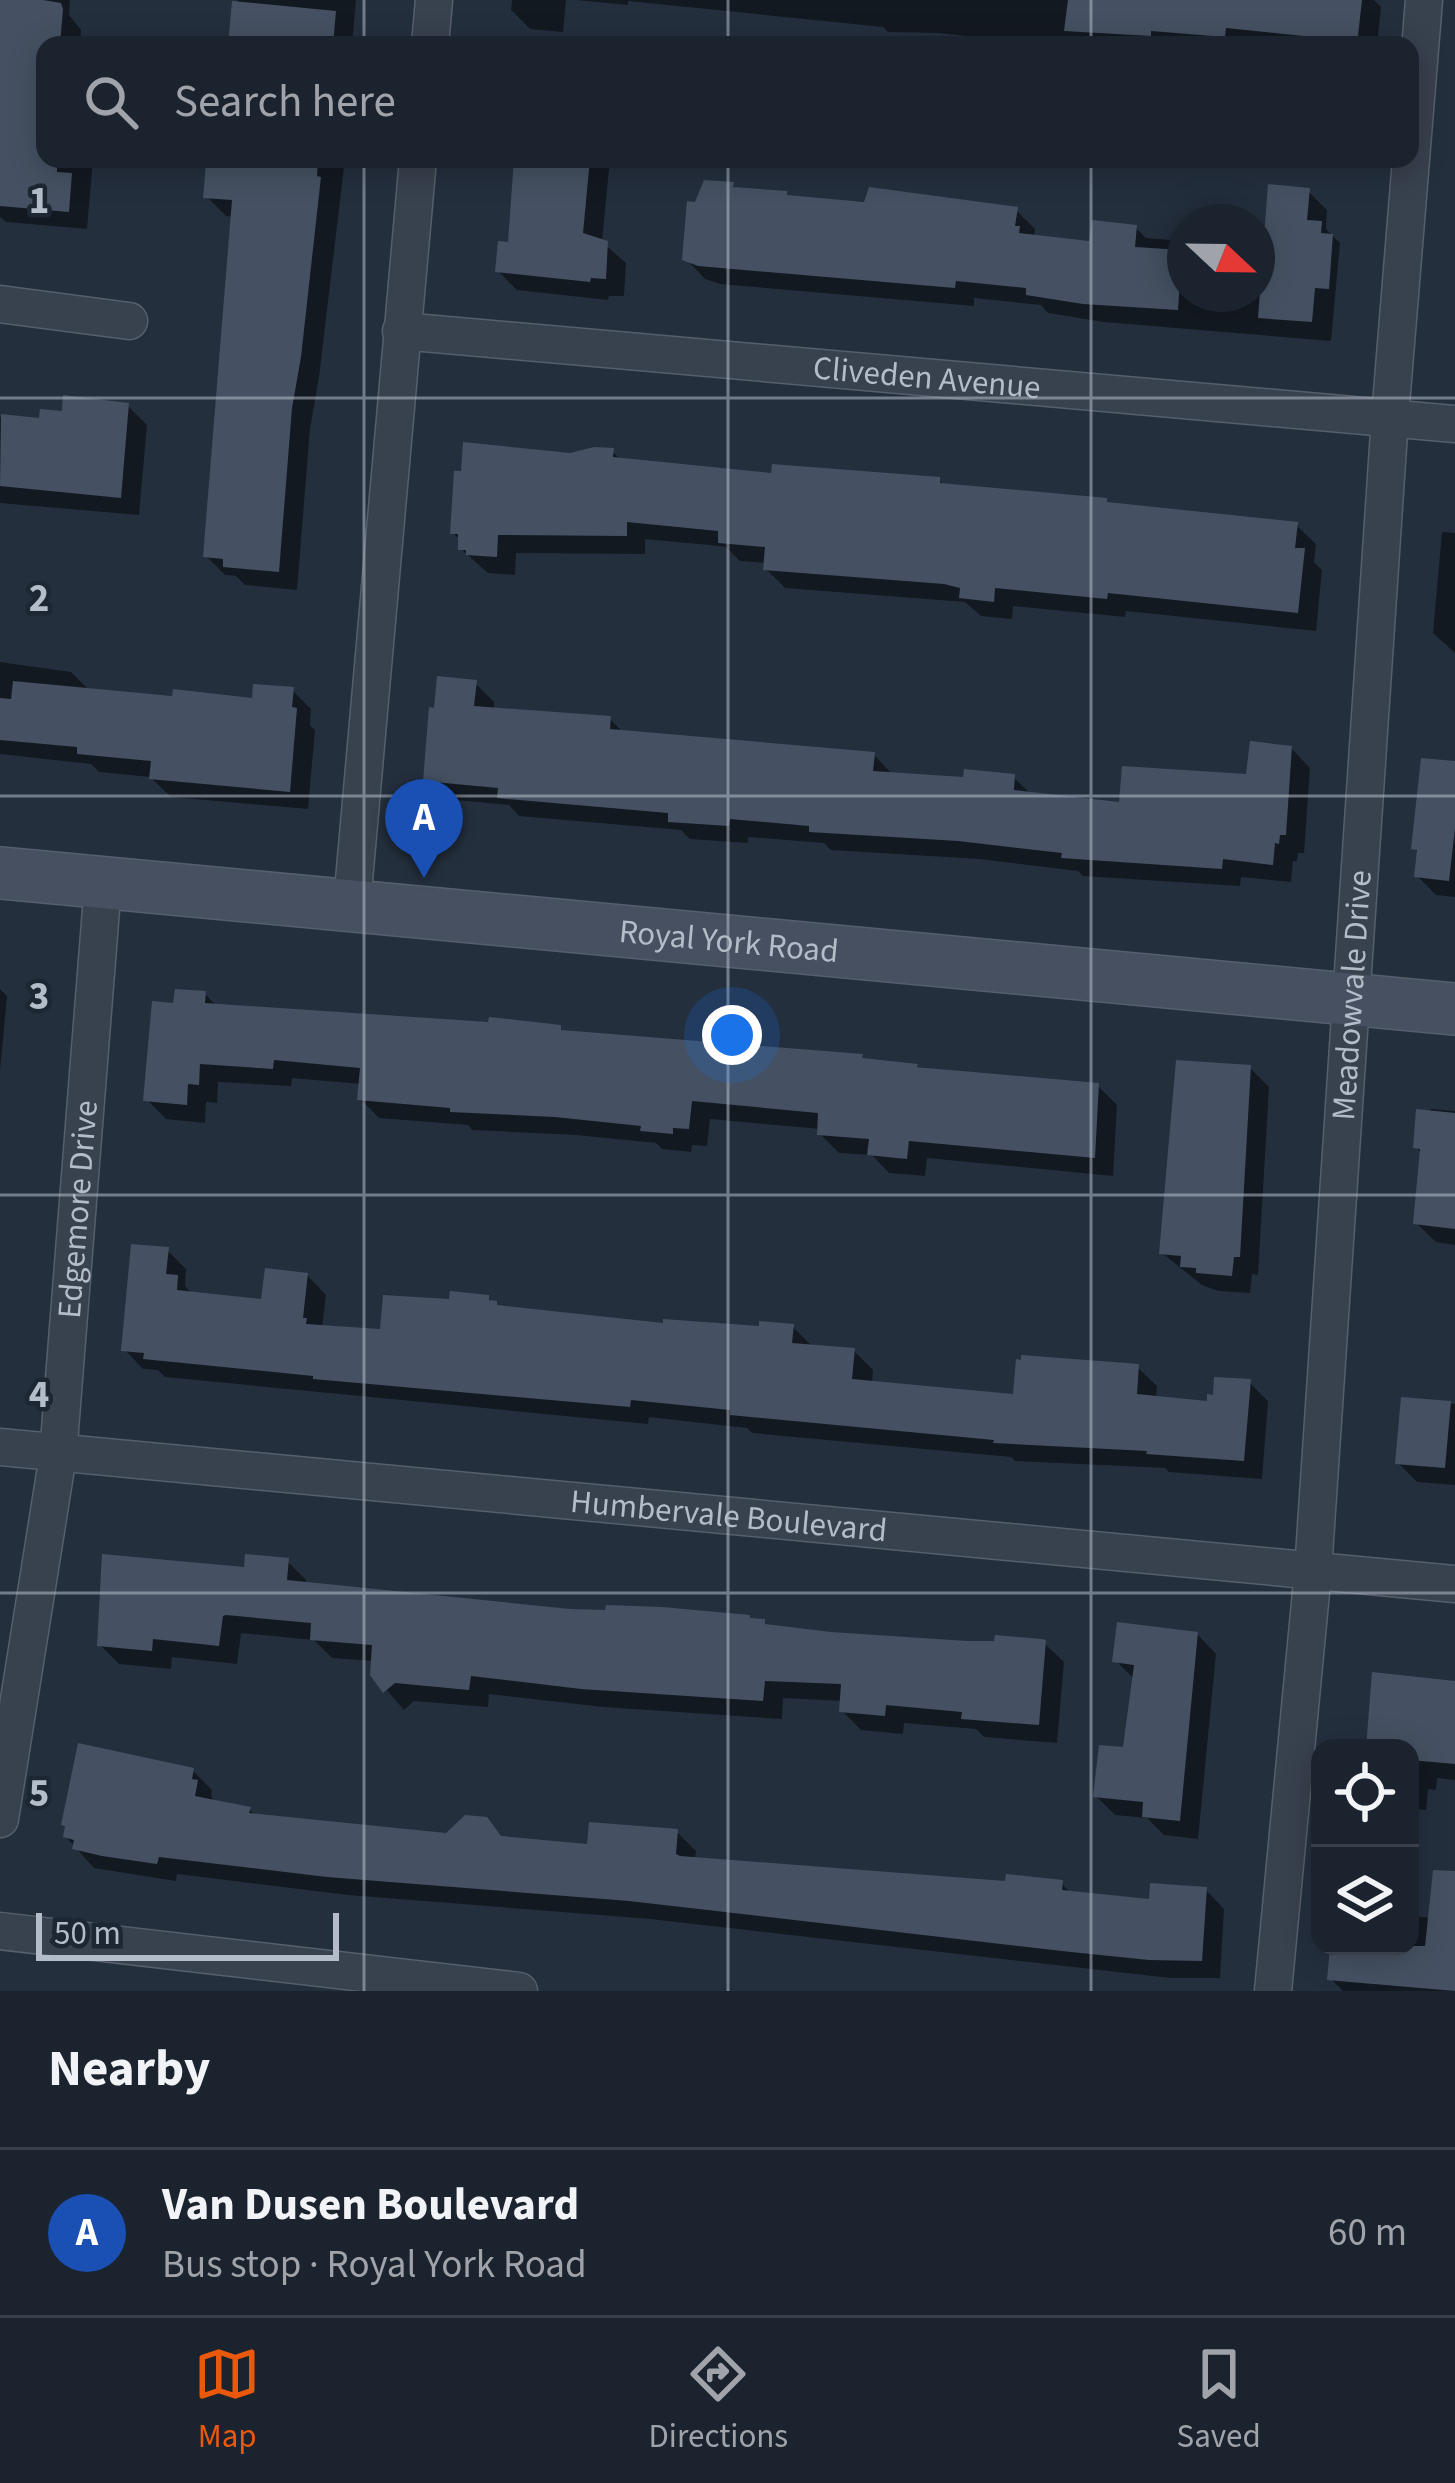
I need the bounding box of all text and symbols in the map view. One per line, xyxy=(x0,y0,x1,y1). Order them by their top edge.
search box xyxy=(36,36,1419,168)
icon: search xyxy=(78,69,144,135)
text: Search here xyxy=(174,70,396,134)
text: 1 xyxy=(29,173,49,229)
north arrow xyxy=(1167,204,1275,312)
street label: Cliveden Avenue xyxy=(811,344,1043,411)
text: 2 xyxy=(29,571,49,627)
pin: A xyxy=(385,779,463,878)
street label: Meadowvale Drive xyxy=(1320,869,1383,1122)
street label: Royal York Road xyxy=(617,907,841,975)
text: 3 xyxy=(29,969,49,1025)
your location xyxy=(702,1005,762,1065)
street label: Edgemore Drive xyxy=(45,1098,109,1320)
text: 4 xyxy=(29,1367,49,1423)
street label: Humbervale Boulevard xyxy=(568,1477,889,1554)
map controls xyxy=(1311,1739,1419,1955)
button: locate xyxy=(1311,1739,1419,1847)
text: 5 xyxy=(29,1766,49,1822)
button: layers xyxy=(1311,1847,1419,1955)
scale bar xyxy=(36,1907,339,1960)
text: 50 m xyxy=(54,1910,121,1957)
text: Nearby xyxy=(48,2033,210,2105)
text: Van Dusen Boulevard xyxy=(162,2173,579,2237)
text: A xyxy=(76,2205,98,2261)
text: 60 m xyxy=(1328,2205,1407,2261)
text: Bus stop · Royal York Road xyxy=(162,2237,587,2293)
tab: Map xyxy=(194,2341,260,2460)
tab: Directions xyxy=(649,2341,788,2460)
tab: Saved xyxy=(1177,2341,1261,2460)

